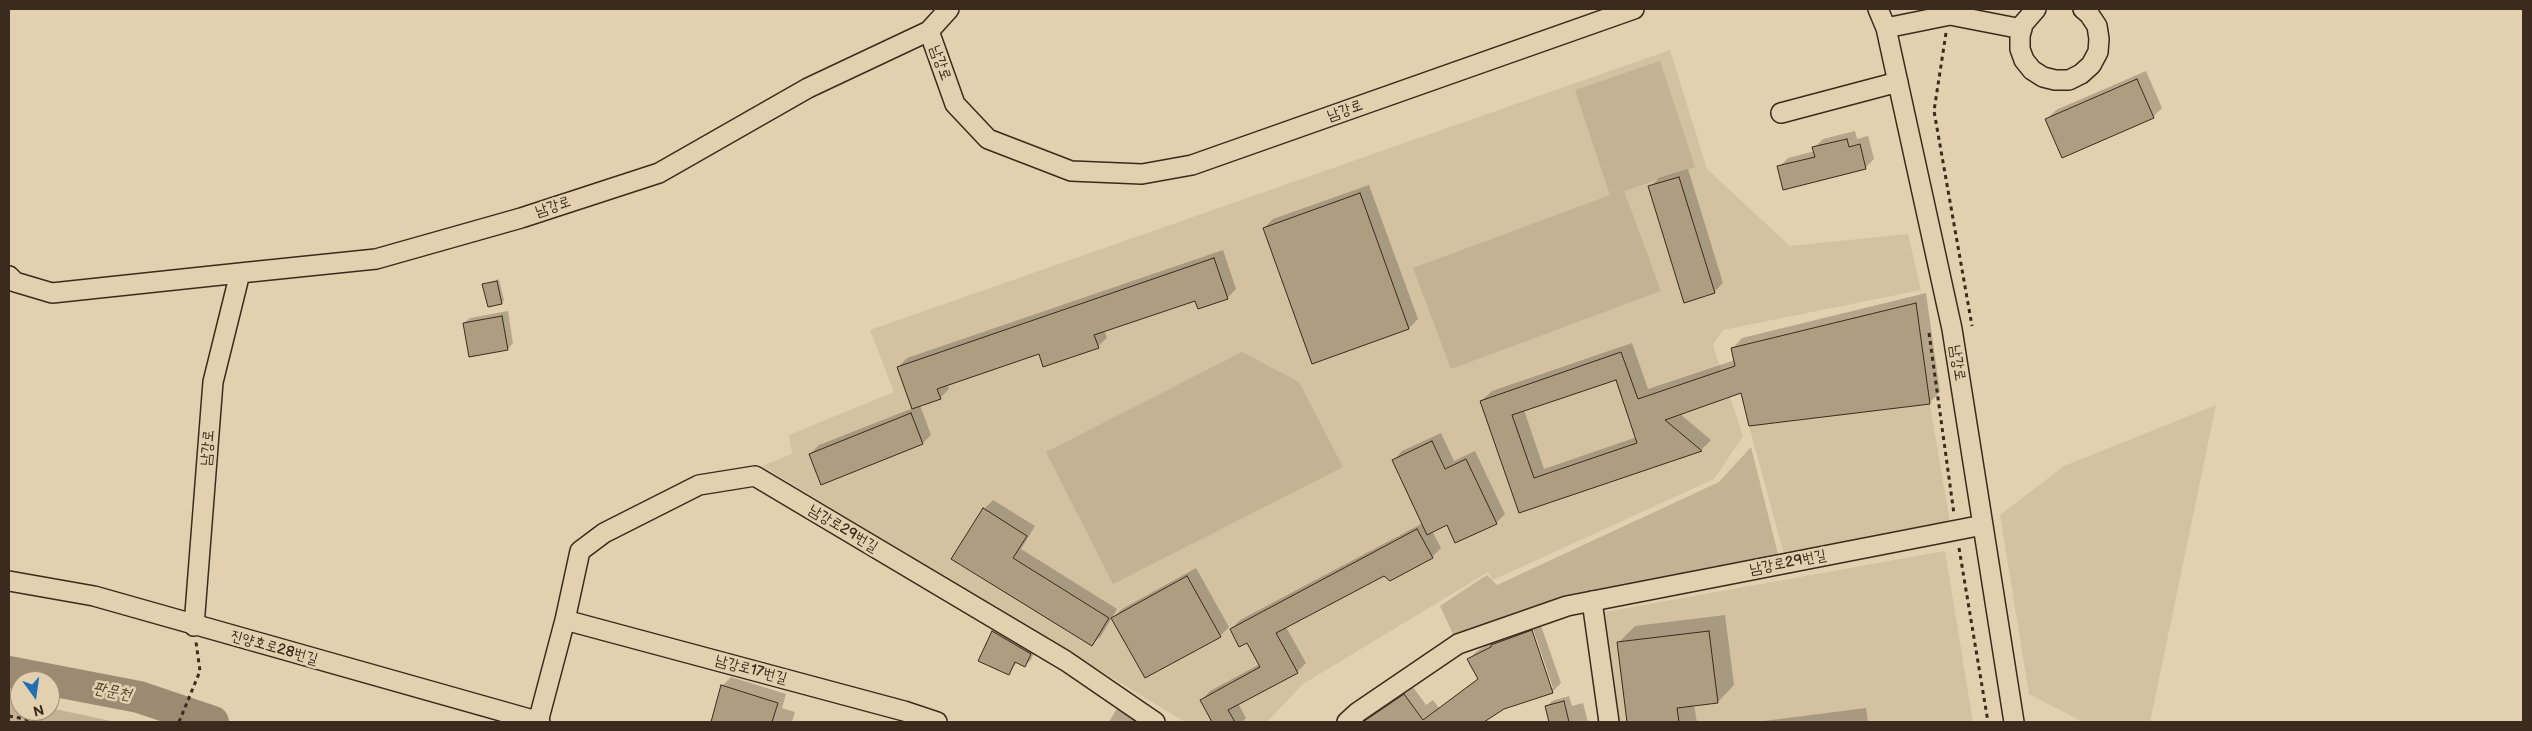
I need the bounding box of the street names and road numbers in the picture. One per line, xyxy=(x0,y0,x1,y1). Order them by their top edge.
street label: 남강로 xyxy=(925,43,955,83)
street label: 남강로 xyxy=(1325,97,1365,125)
street label: 남강로 xyxy=(533,193,573,221)
street label: 남강로 xyxy=(1945,344,1969,382)
street label: 남강로 xyxy=(197,429,219,467)
street label: 남강로29번길 xyxy=(805,501,881,557)
street label: 남강로29번길 xyxy=(1748,547,1828,579)
street label: 진양호로28번길 xyxy=(228,627,320,669)
street label: 남강로17번길 xyxy=(713,652,789,688)

